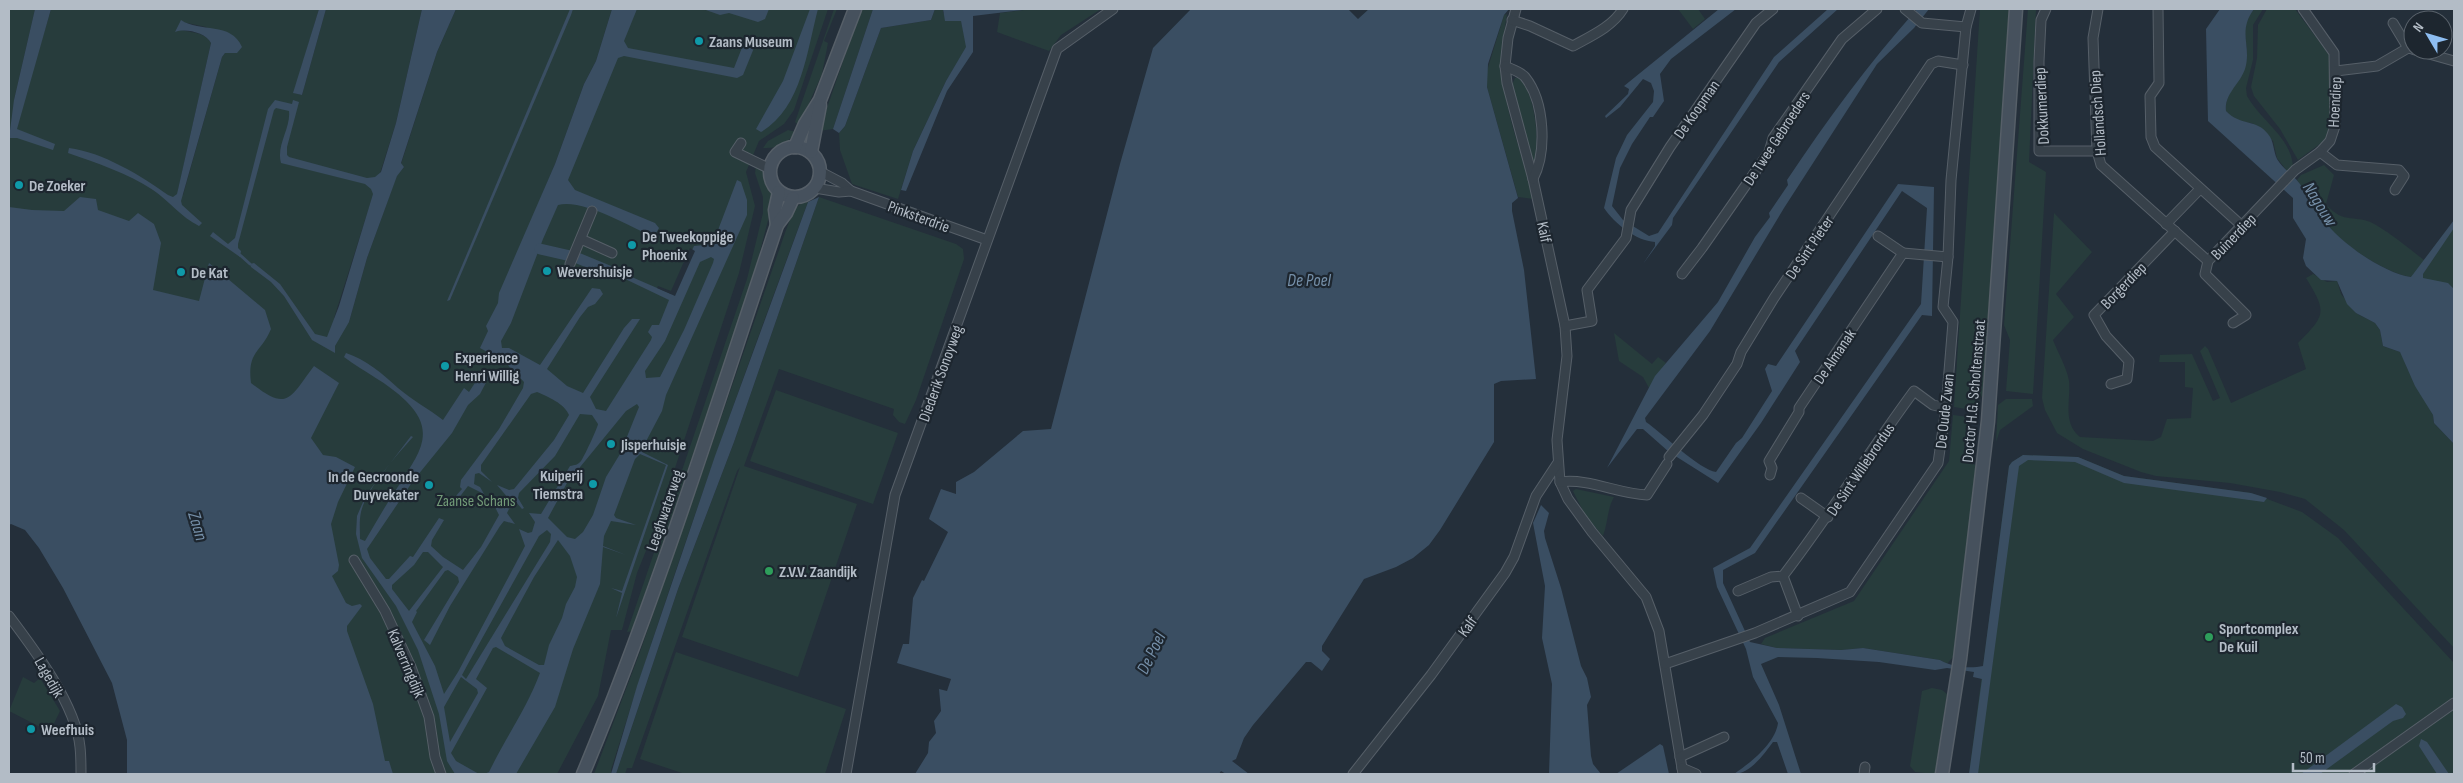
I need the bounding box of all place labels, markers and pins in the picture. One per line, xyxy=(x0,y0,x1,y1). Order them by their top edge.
place label: Zaans Museum xyxy=(709,33,793,52)
marker: Zaans Museum xyxy=(693,35,705,47)
place label: De Zoeker xyxy=(29,177,86,196)
marker: De Zoeker xyxy=(13,179,25,191)
place label: De Tweekoppige Phoenix xyxy=(642,228,733,265)
marker: De Tweekoppige Phoenix xyxy=(626,239,638,251)
place label: Wevershuisje xyxy=(557,263,633,282)
place label: De Kat xyxy=(191,264,228,283)
marker: Wevershuisje xyxy=(541,265,553,277)
marker: De Kat xyxy=(175,266,187,278)
place label: Experience Henri Willig xyxy=(455,349,520,386)
marker: Experience Henri Willig xyxy=(439,360,451,372)
place label: Jisperhuisje xyxy=(620,436,686,455)
marker: Jisperhuisje xyxy=(605,438,617,450)
place label: Kuiperij Tiemstra xyxy=(533,467,583,504)
place label: In de Gecroonde Duyvekater xyxy=(328,468,419,505)
marker: Kuiperij Tiemstra xyxy=(587,478,599,490)
marker: In de Gecroonde Duyvekater xyxy=(423,479,435,491)
place label: Z.V.V. Zaandijk xyxy=(779,563,857,582)
marker: Z.V.V. Zaandijk xyxy=(763,565,775,577)
place label: Sportcomplex De Kuil xyxy=(2219,620,2299,657)
marker: Sportcomplex De Kuil xyxy=(2203,631,2215,643)
place label: Weefhuis xyxy=(41,721,94,740)
marker: Weefhuis xyxy=(25,723,37,735)

